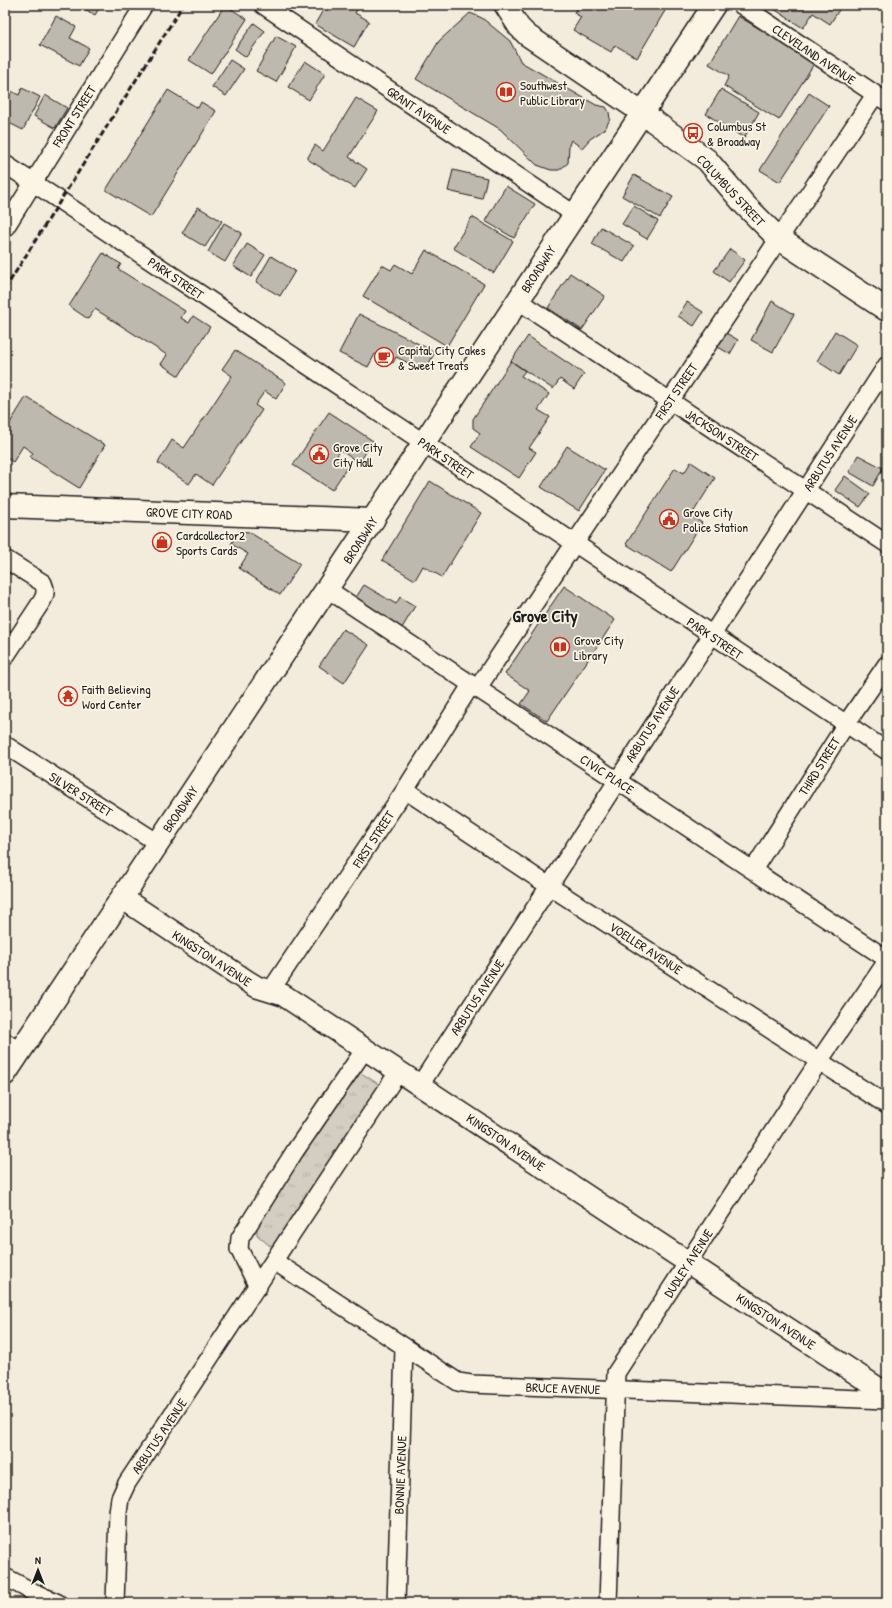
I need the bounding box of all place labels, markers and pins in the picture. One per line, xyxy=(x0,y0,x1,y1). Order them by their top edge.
place label: Southwest Public Library xyxy=(520,76,585,109)
library icon: Southwest Public Library xyxy=(495,81,517,103)
place label: Columbus St & Broadway xyxy=(707,117,766,150)
bus stop icon: Columbus St & Broadway xyxy=(682,122,704,144)
place label: Capital City Cakes & Sweet Treats xyxy=(398,341,486,374)
cafe icon: Capital City Cakes & Sweet Treats xyxy=(373,346,395,368)
place label: Grove City City Hall xyxy=(333,438,383,471)
public building icon: Grove City City Hall xyxy=(308,443,330,465)
place label: Grove City Police Station xyxy=(683,503,748,536)
public building icon: Grove City Police Station xyxy=(658,508,680,530)
place label: Cardcollector2 Sports Cards xyxy=(176,526,245,559)
shop icon: Cardcollector2 Sports Cards xyxy=(151,531,173,553)
place label: Grove City Library xyxy=(574,631,624,664)
library icon: Grove City Library xyxy=(549,636,571,658)
place label: Faith Believing Word Center xyxy=(81,680,151,713)
temple icon: Faith Believing Word Center xyxy=(57,685,79,707)

